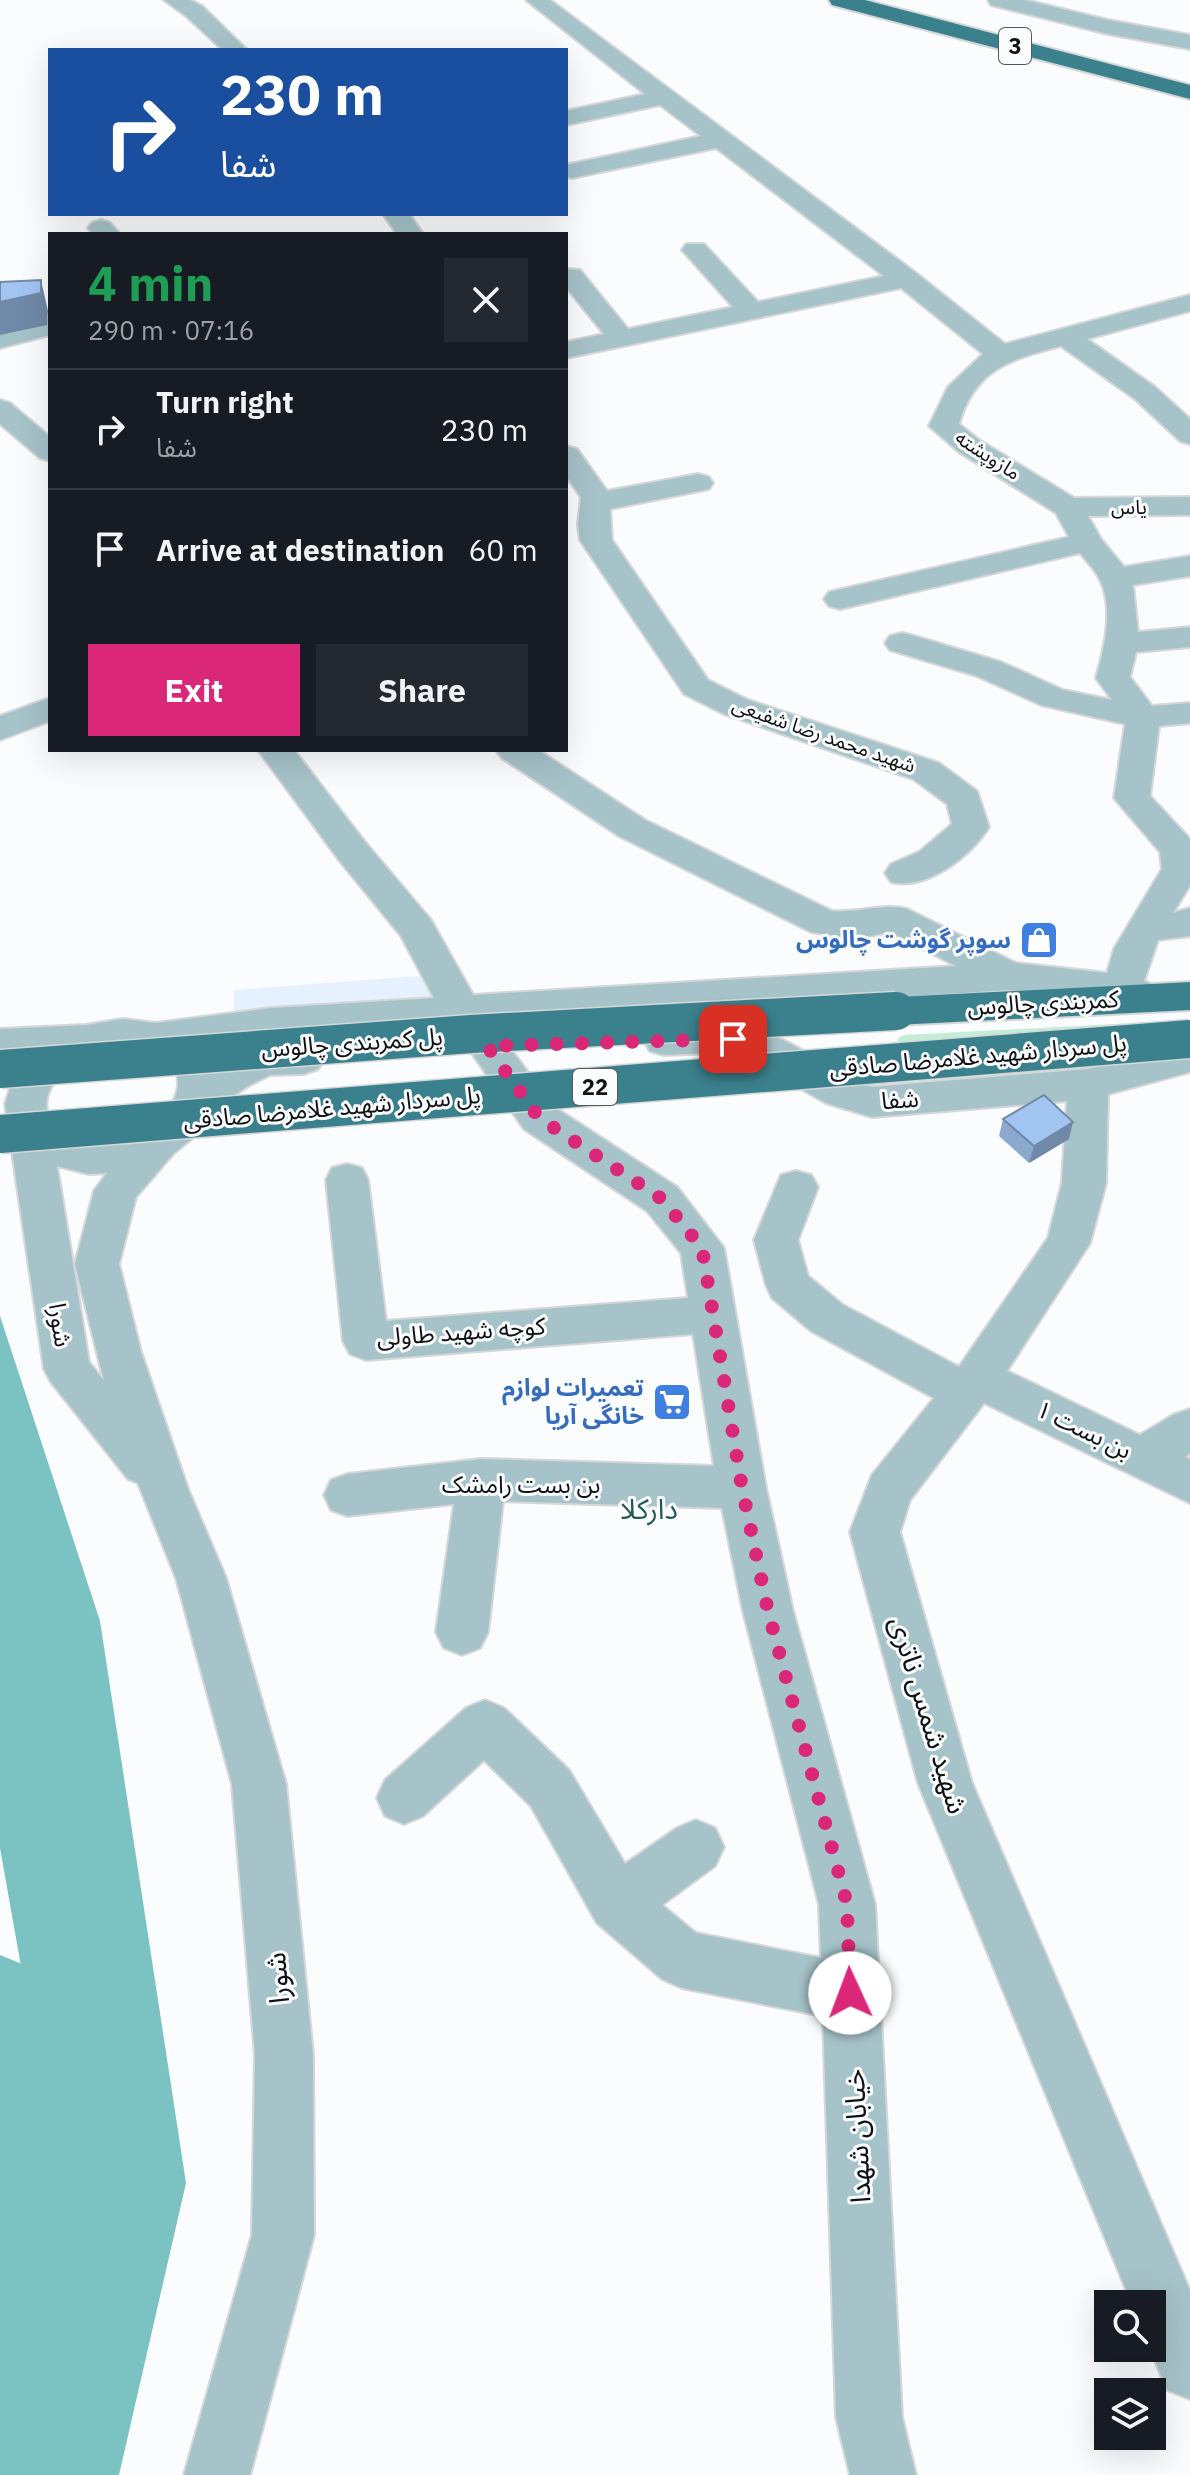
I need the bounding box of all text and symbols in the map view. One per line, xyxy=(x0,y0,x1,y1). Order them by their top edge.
road number: 3 xyxy=(999,28,1031,64)
text: 230 m xyxy=(220,58,384,130)
icon: right xyxy=(88,80,192,184)
text: شفا xyxy=(220,140,277,187)
text: 4 min xyxy=(88,252,213,314)
button: close xyxy=(444,258,528,342)
text: 290 m · 07:16 xyxy=(88,313,254,347)
text: Turn right xyxy=(156,382,294,421)
icon: right xyxy=(88,407,132,451)
text: 230 m xyxy=(441,410,528,449)
street label: مازوپشته xyxy=(950,423,1026,486)
text: شفا xyxy=(156,430,197,464)
street label: یاس xyxy=(1111,493,1147,520)
icon: arrive xyxy=(88,527,132,571)
text: Arrive at destination xyxy=(156,530,444,569)
text: 60 m xyxy=(468,530,538,569)
button: Exit xyxy=(88,644,300,736)
button: Share xyxy=(316,644,528,736)
street label: شهید محمد رضا شفیعی xyxy=(729,690,919,779)
shop icon: سوپر گوشت چالوس xyxy=(1018,919,1060,961)
place label: سوپر گوشت چالوس xyxy=(796,923,1011,956)
street label: کمربندی چالوس xyxy=(966,982,1121,1022)
pin xyxy=(699,1005,767,1073)
icon: arrive xyxy=(711,1017,755,1061)
street label: پل کمربندی چالوس xyxy=(260,1020,444,1065)
street label: پل سردار شهید غلامرضا صادقی xyxy=(828,1026,1128,1084)
road number: 22 xyxy=(573,1069,617,1105)
street label: پل سردار شهید غلامرضا صادقی xyxy=(182,1078,482,1136)
street label: شفا xyxy=(880,1082,920,1116)
street label: شورا xyxy=(42,1301,80,1349)
street label: کوچه شهید طاولی xyxy=(376,1309,547,1353)
place label: تعمیرات لوازم خانگی آریا xyxy=(502,1371,644,1431)
supermarket icon: تعمیرات لوازم خانگی آریا xyxy=(651,1381,693,1423)
street label: بن بست ۱ xyxy=(1032,1392,1137,1466)
street label: بن بست رامشک xyxy=(442,1468,600,1500)
district label: دارکلا xyxy=(620,1490,678,1527)
street label: شهید شمس ناتری xyxy=(882,1612,977,1818)
street label: شورا xyxy=(256,1951,297,2005)
position arrow xyxy=(808,1951,892,2035)
street label: خیابان شهدا xyxy=(835,2068,878,2204)
map controls xyxy=(1094,2290,1166,2450)
button: search xyxy=(1094,2290,1166,2362)
button: layers xyxy=(1094,2378,1166,2450)

